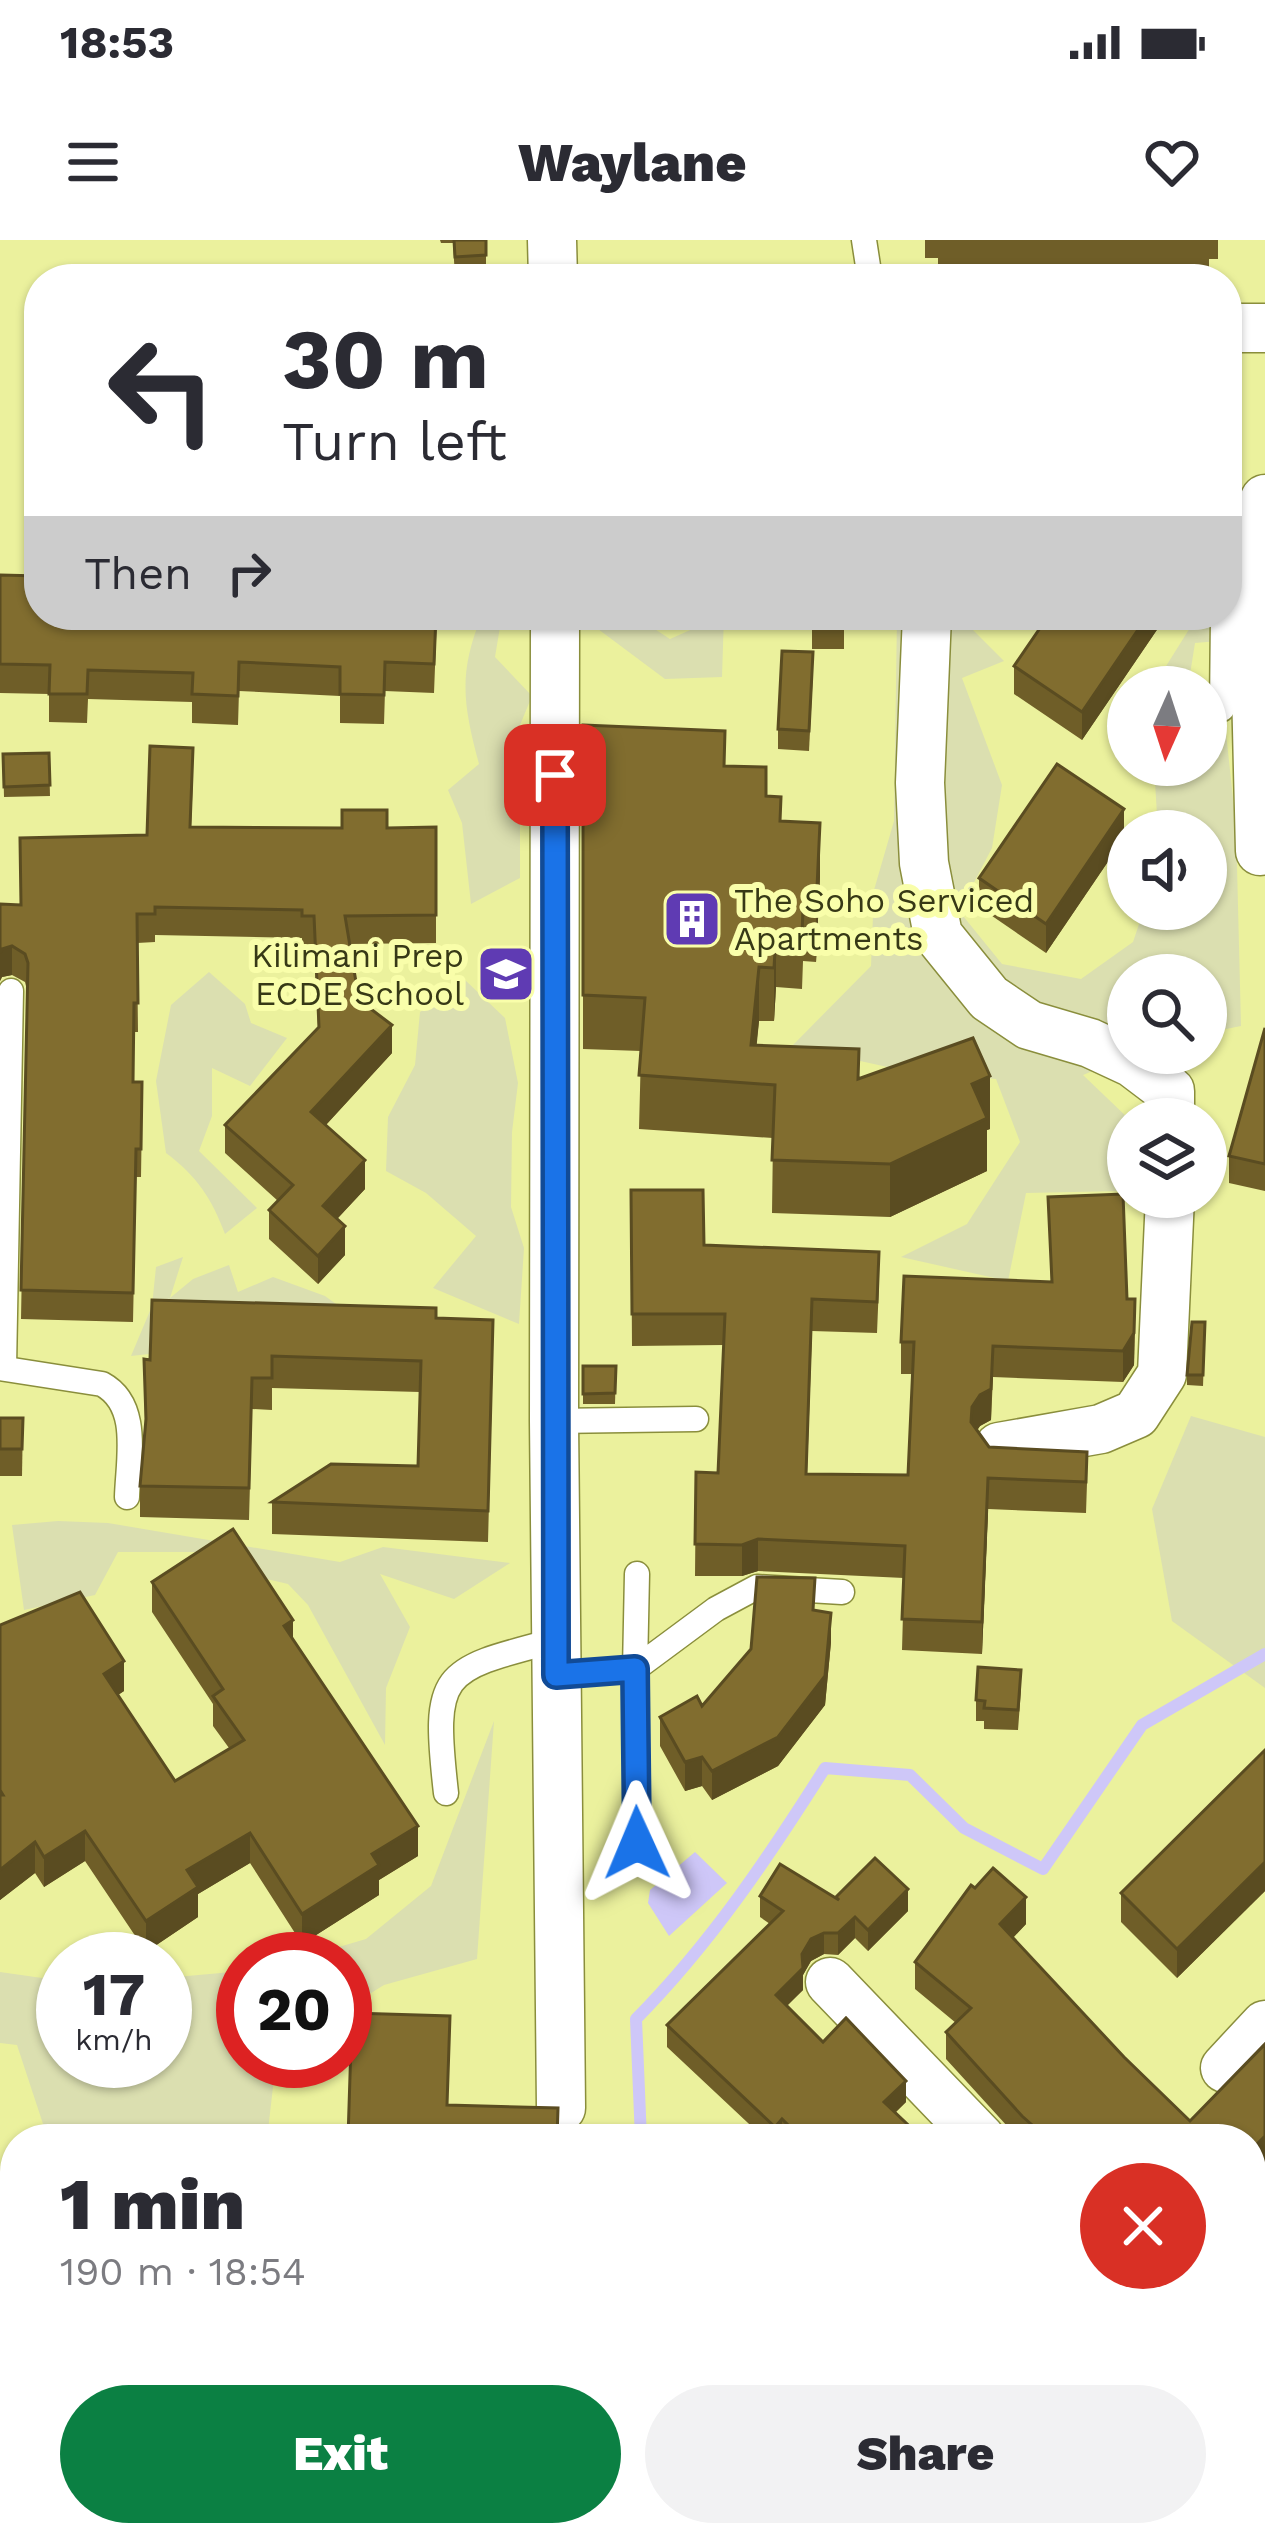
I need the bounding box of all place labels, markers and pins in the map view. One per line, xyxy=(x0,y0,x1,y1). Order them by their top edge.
pin xyxy=(504,724,606,826)
place label: The Soho Serviced Apartments xyxy=(734,881,1034,958)
building icon: The Soho Serviced Apartments xyxy=(661,888,723,950)
place label: Kilimani Prep ECDE School xyxy=(251,936,464,1013)
school or university icon: Kilimani Prep ECDE School xyxy=(475,943,537,1005)

